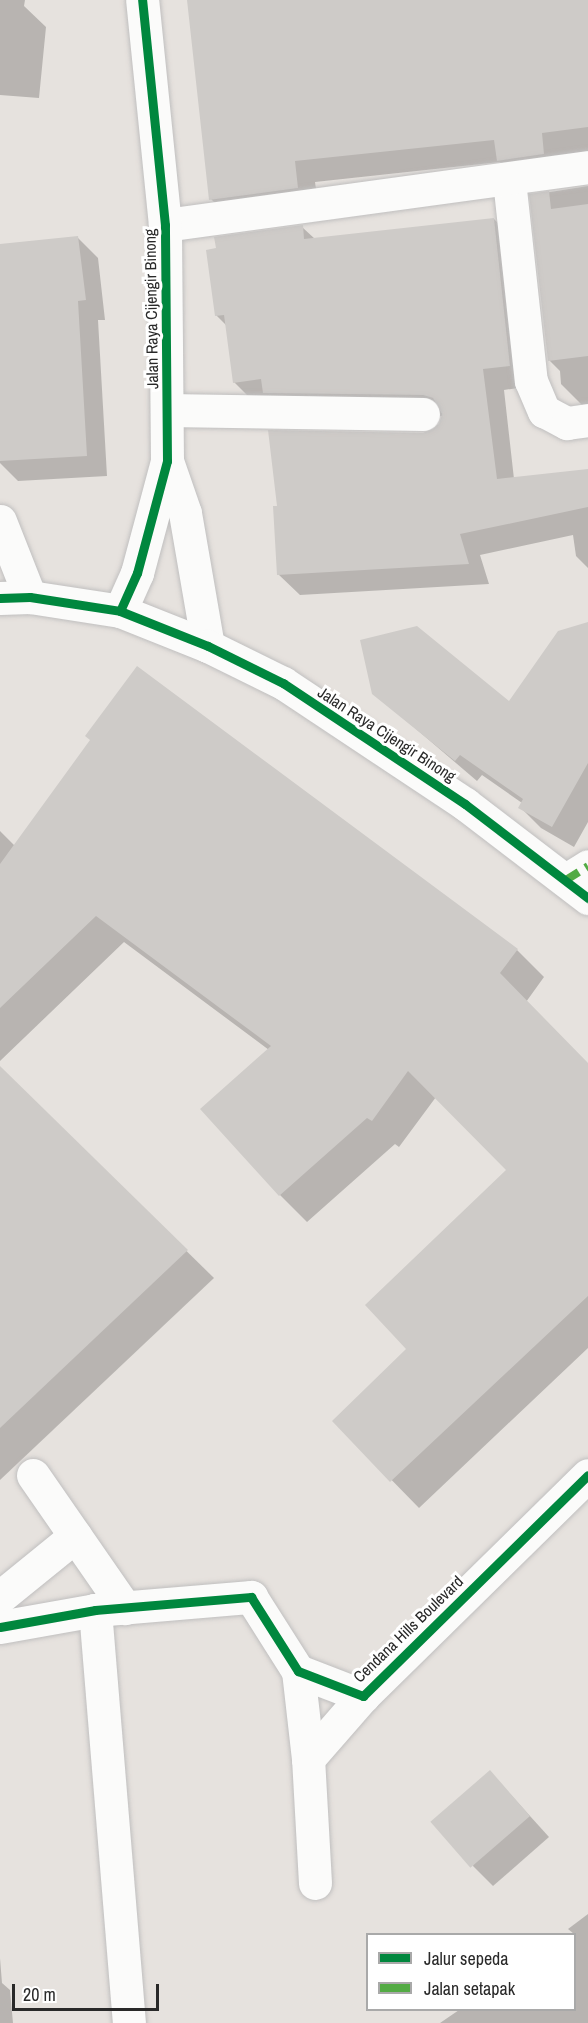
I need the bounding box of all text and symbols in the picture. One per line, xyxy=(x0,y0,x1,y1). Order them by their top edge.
street label: Jalan Raya Cijengir Binong xyxy=(140,229,162,389)
street label: Jalan Raya Cijengir Binong xyxy=(314,682,460,786)
street label: Cendana Hills Boulevard xyxy=(349,1572,467,1686)
legend xyxy=(366,1933,576,2011)
text: Jalur sepeda xyxy=(424,1946,509,1971)
scale bar xyxy=(15,1972,162,2010)
text: Jalan setapak xyxy=(424,1976,515,2001)
text: 20 m xyxy=(23,1982,56,2007)

